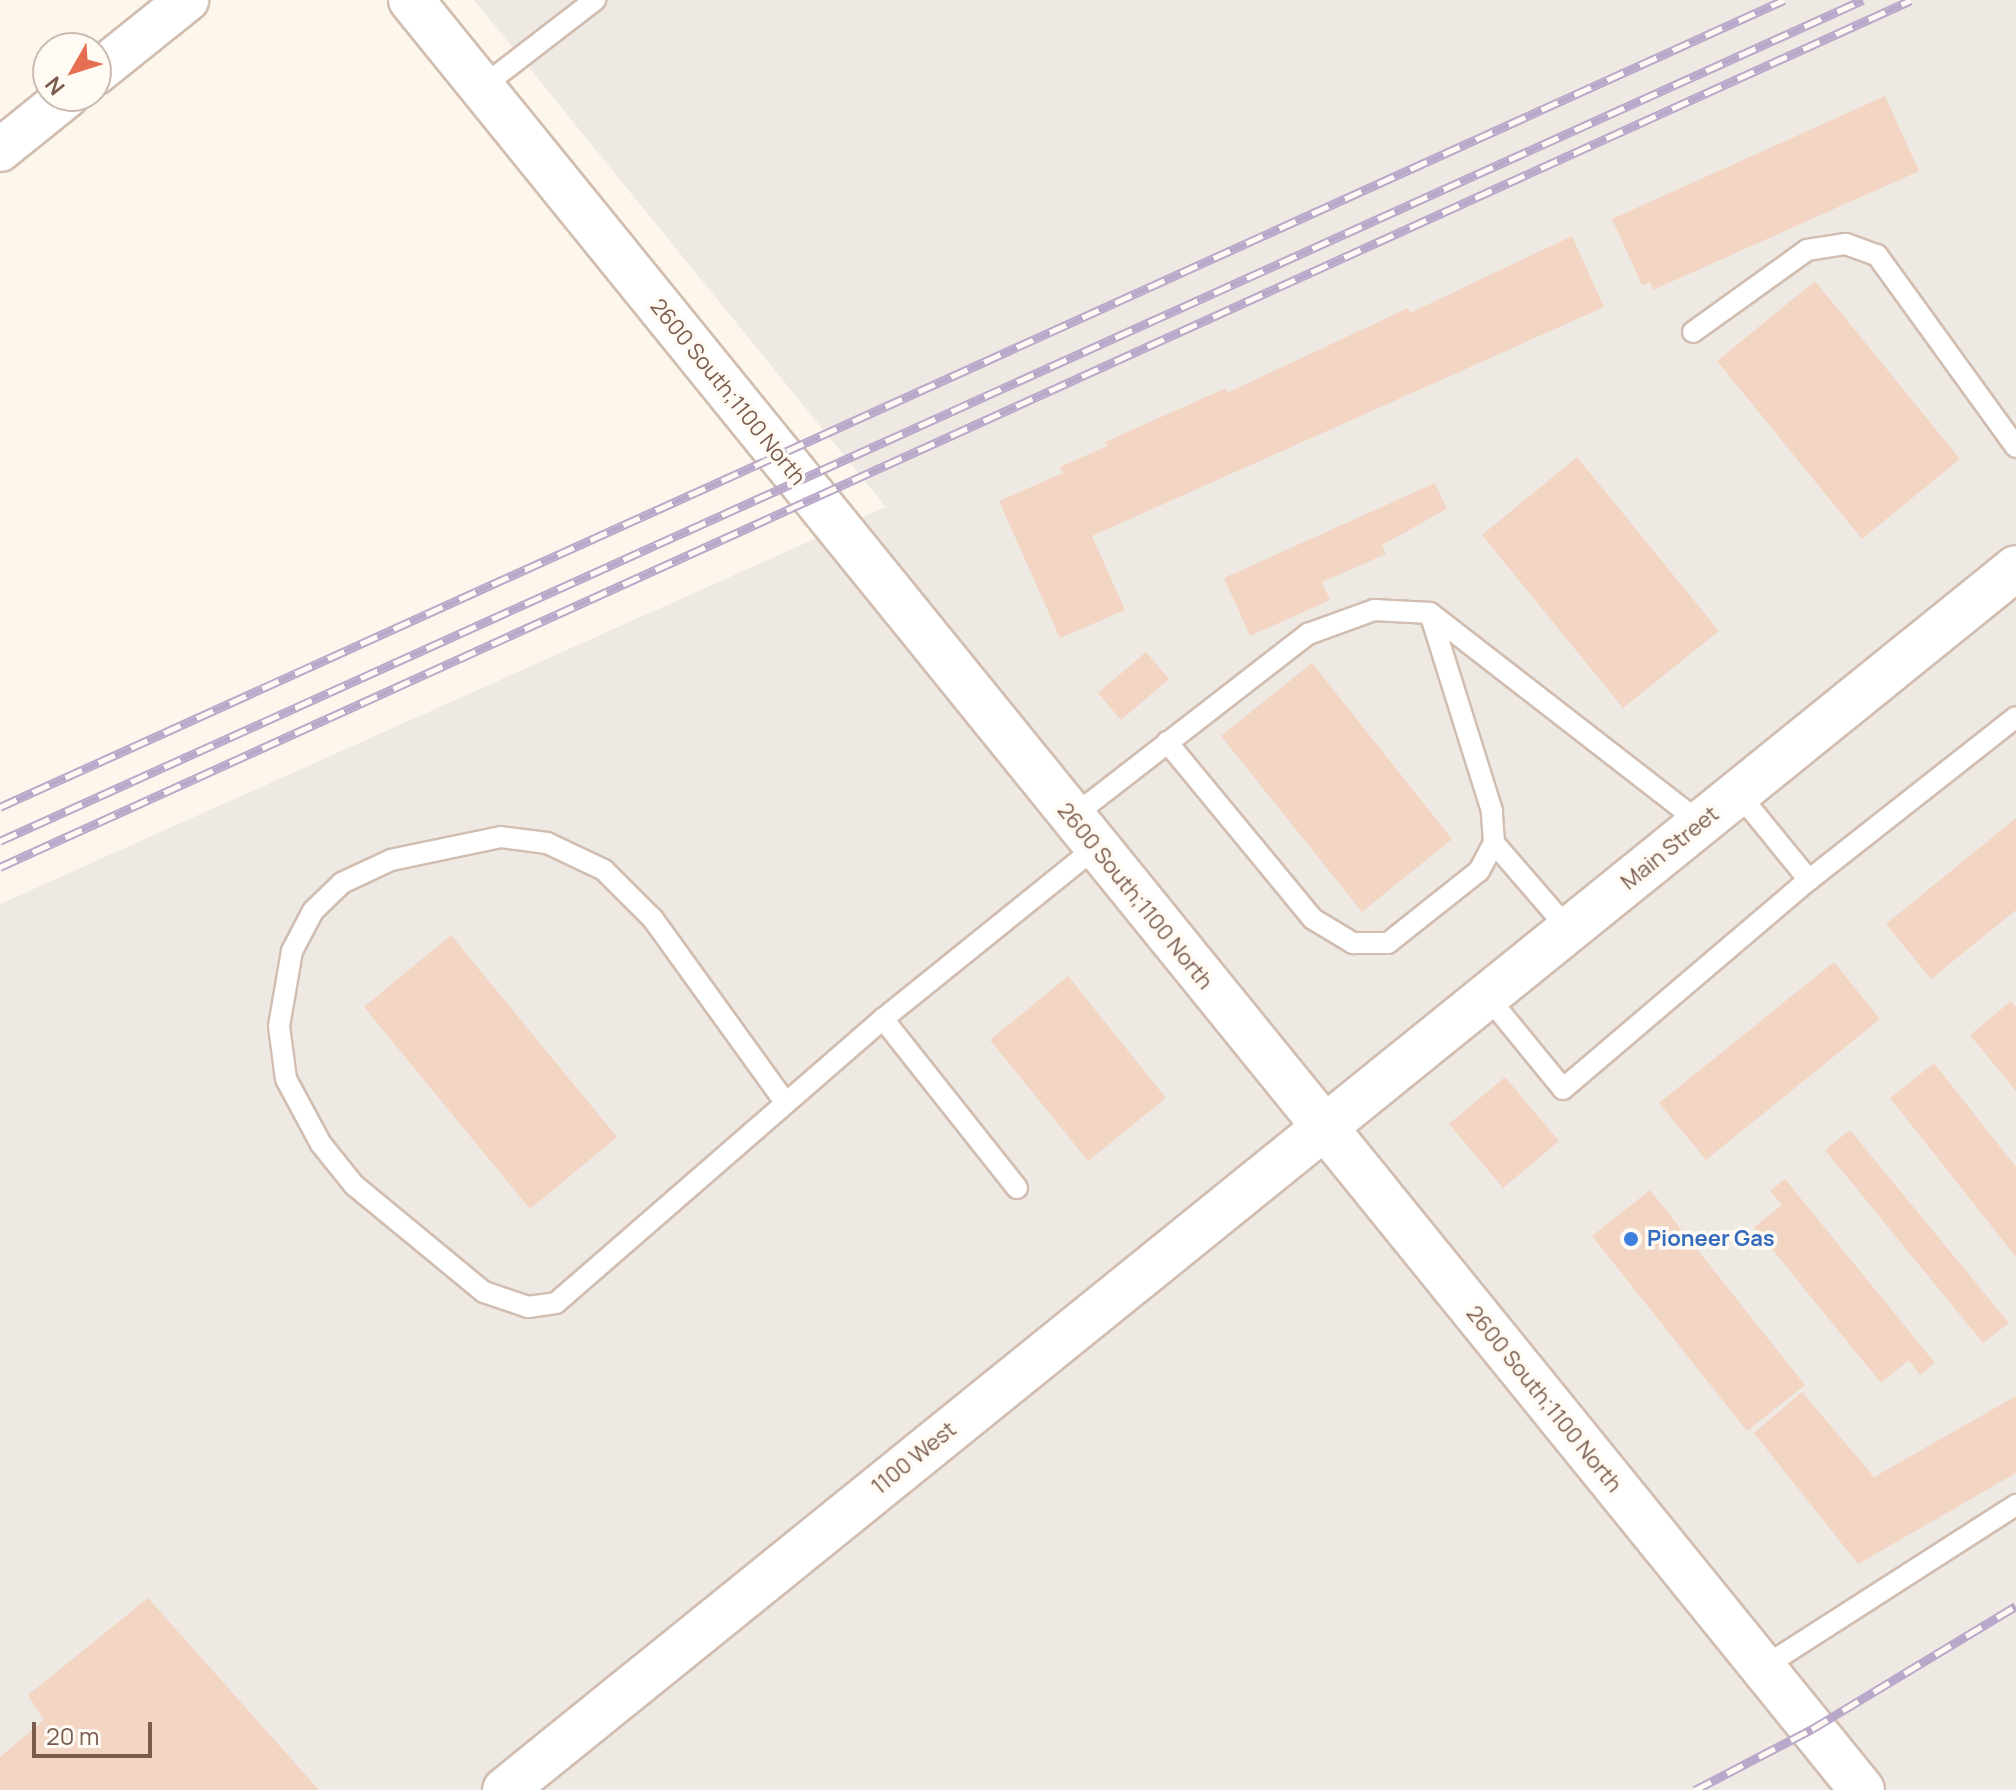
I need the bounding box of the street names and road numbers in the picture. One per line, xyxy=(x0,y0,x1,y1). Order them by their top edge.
street label: 2600 South;1100 North xyxy=(645,294,811,490)
street label: 2600 South;1100 North xyxy=(1052,798,1218,994)
street label: Main Street xyxy=(1616,801,1724,895)
street label: 2600 South;1100 North xyxy=(1461,1301,1627,1497)
street label: 1100 West xyxy=(866,1416,962,1500)

